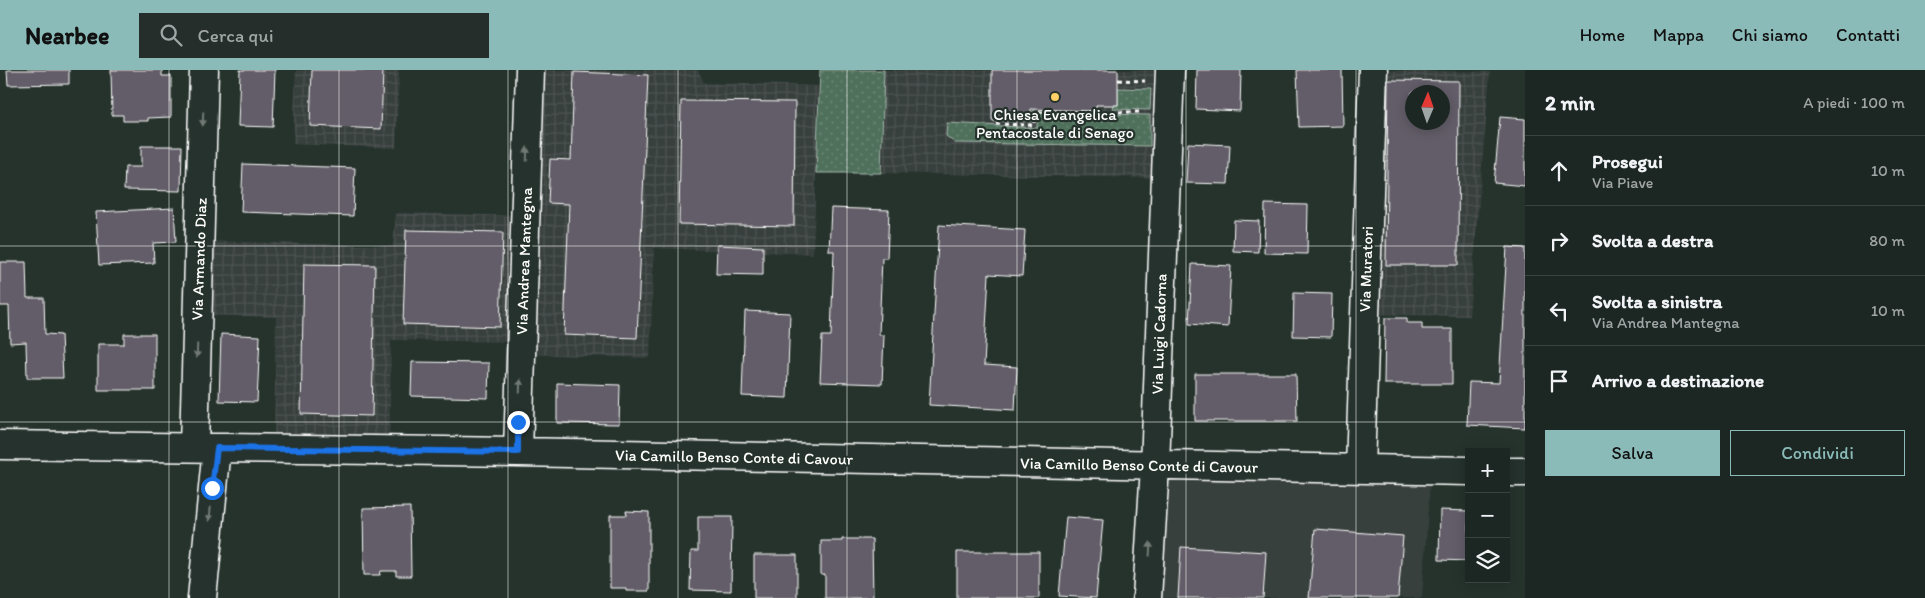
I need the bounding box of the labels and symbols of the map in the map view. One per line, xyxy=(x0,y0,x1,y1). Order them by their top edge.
north arrow xyxy=(1405,85,1450,130)
marker: Chiesa Evangelica Pentacostale di Senago xyxy=(1049,91,1061,103)
place label: Chiesa Evangelica Pentacostale di Senago xyxy=(976,105,1134,142)
one-way arrow xyxy=(199,111,207,127)
one-way arrow xyxy=(524,146,532,162)
street label: Via Andrea Mantegna xyxy=(512,186,536,335)
street label: Via Armando Diaz xyxy=(187,197,211,321)
street label: Via Muratori xyxy=(1355,226,1377,312)
street label: Via Luigi Cadorna xyxy=(1147,273,1171,395)
one-way arrow xyxy=(193,343,201,359)
one-way arrow xyxy=(516,378,524,394)
route end xyxy=(507,411,530,434)
street label: Via Camillo Benso Conte di Cavour xyxy=(615,445,854,469)
street label: Via Camillo Benso Conte di Cavour xyxy=(1020,453,1259,477)
route start xyxy=(201,477,224,500)
one-way arrow xyxy=(205,506,213,522)
one-way arrow xyxy=(1147,541,1155,557)

